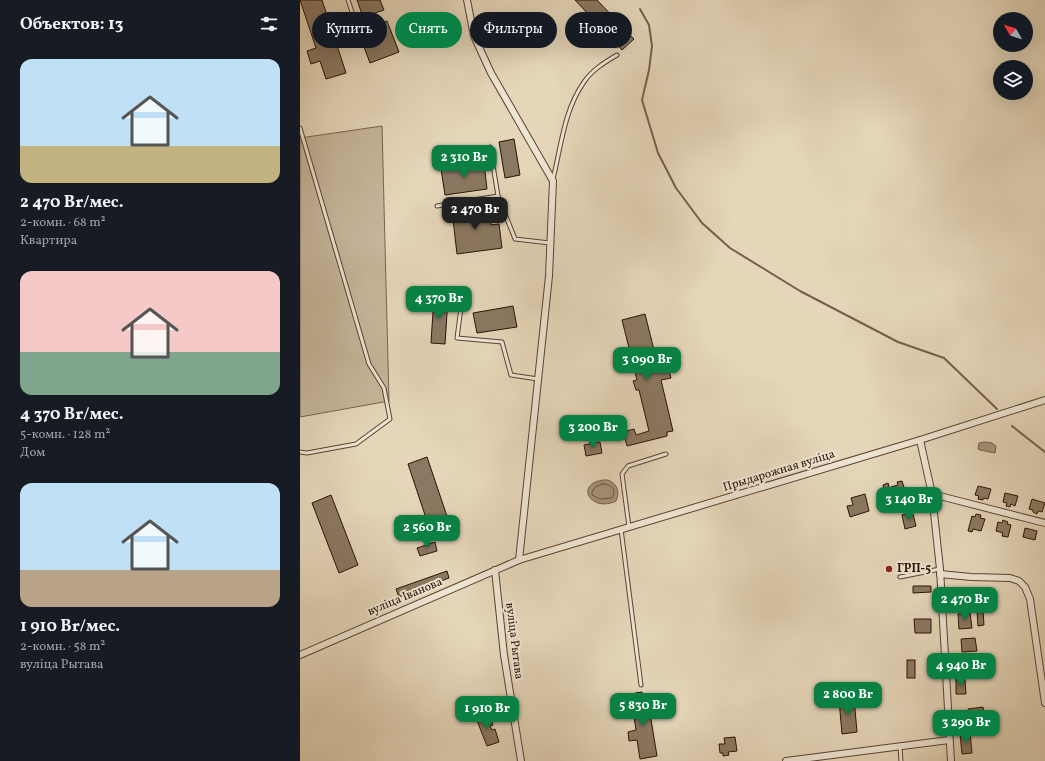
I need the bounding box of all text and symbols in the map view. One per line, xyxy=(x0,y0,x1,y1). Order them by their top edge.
chip: Купить xyxy=(312,12,387,48)
chip: Снять xyxy=(395,12,462,48)
chip: Фильтры xyxy=(470,12,557,48)
chip: Новое xyxy=(565,12,632,48)
north arrow xyxy=(993,12,1033,52)
map controls xyxy=(993,12,1033,100)
text: Объектов: 13 xyxy=(20,13,123,36)
icon: filters xyxy=(258,13,280,35)
button: layers xyxy=(993,60,1033,100)
icon: home xyxy=(114,85,186,157)
pin: 2 310 Br xyxy=(423,145,505,179)
text: 2 310 Br xyxy=(441,149,487,167)
text: 2 470 Br/мес. xyxy=(20,191,124,214)
pin: 2 470 Br xyxy=(434,197,516,231)
text: 2 470 Br xyxy=(451,201,499,219)
text: 2-комн. · 68 m² xyxy=(20,214,106,232)
text: Квартира xyxy=(20,232,77,250)
pin: 4 370 Br xyxy=(398,286,480,320)
text: 4 370 Br xyxy=(415,290,463,308)
icon: home xyxy=(114,297,186,369)
pin: 3 090 Br xyxy=(606,347,688,381)
text: 3 090 Br xyxy=(622,351,672,369)
text: 4 370 Br/мес. xyxy=(20,403,124,426)
pin: 3 200 Br xyxy=(552,415,634,449)
text: 3 200 Br xyxy=(568,419,618,437)
text: 5-комн. · 128 m² xyxy=(20,426,110,444)
text: Дом xyxy=(20,444,45,462)
street label: Прыдарожная вуліца xyxy=(721,446,837,496)
pin: 3 140 Br xyxy=(868,487,950,521)
text: 3 140 Br xyxy=(885,491,933,509)
icon: home xyxy=(114,509,186,581)
pin: 2 560 Br xyxy=(386,515,468,549)
text: 2 560 Br xyxy=(403,519,451,537)
place label: ГРП-5 xyxy=(897,561,931,577)
marker: ГРП-5 xyxy=(884,564,894,574)
street label: вуліца Іванова xyxy=(365,574,445,620)
pin: 2 470 Br xyxy=(924,587,1006,621)
text: 2 470 Br xyxy=(941,591,989,609)
street label: вуліца Рытава xyxy=(501,602,527,680)
text: 1 910 Br/мес. xyxy=(20,615,120,638)
text: 2-комн. · 58 m² xyxy=(20,638,105,656)
pin: 4 940 Br xyxy=(920,653,1002,687)
text: вуліца Рытава xyxy=(20,656,104,674)
text: 4 940 Br xyxy=(936,657,986,675)
pin: 2 800 Br xyxy=(807,682,889,716)
text: 2 800 Br xyxy=(823,686,873,704)
pin: 5 830 Br xyxy=(602,693,684,727)
pin: 1 910 Br xyxy=(446,696,528,730)
text: 5 830 Br xyxy=(619,697,667,715)
text: 1 910 Br xyxy=(464,700,510,718)
pin: 3 290 Br xyxy=(925,710,1007,744)
text: 3 290 Br xyxy=(942,714,990,732)

